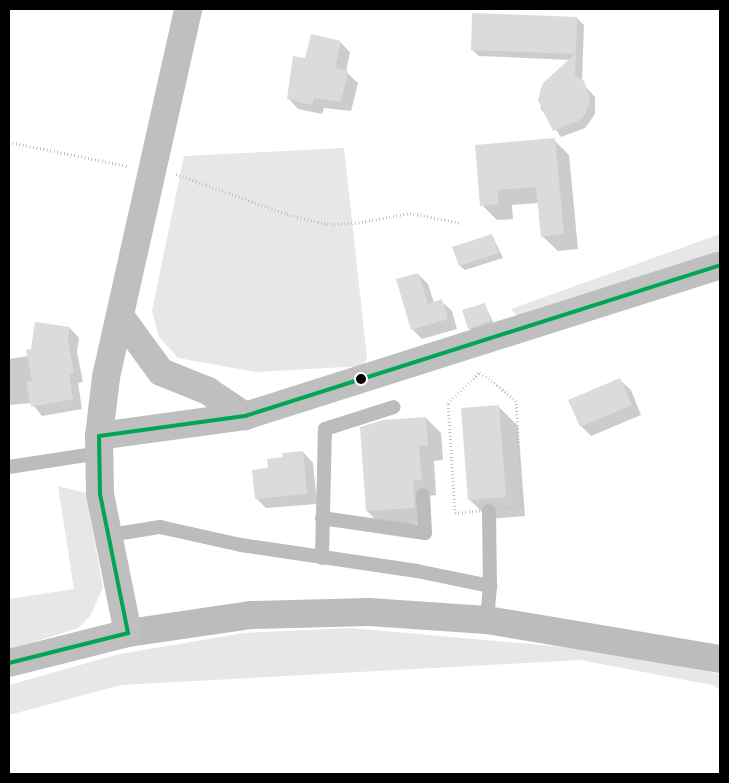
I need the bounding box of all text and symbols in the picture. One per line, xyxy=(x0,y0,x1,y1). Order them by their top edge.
unlabelled marker xyxy=(356,374,366,384)

